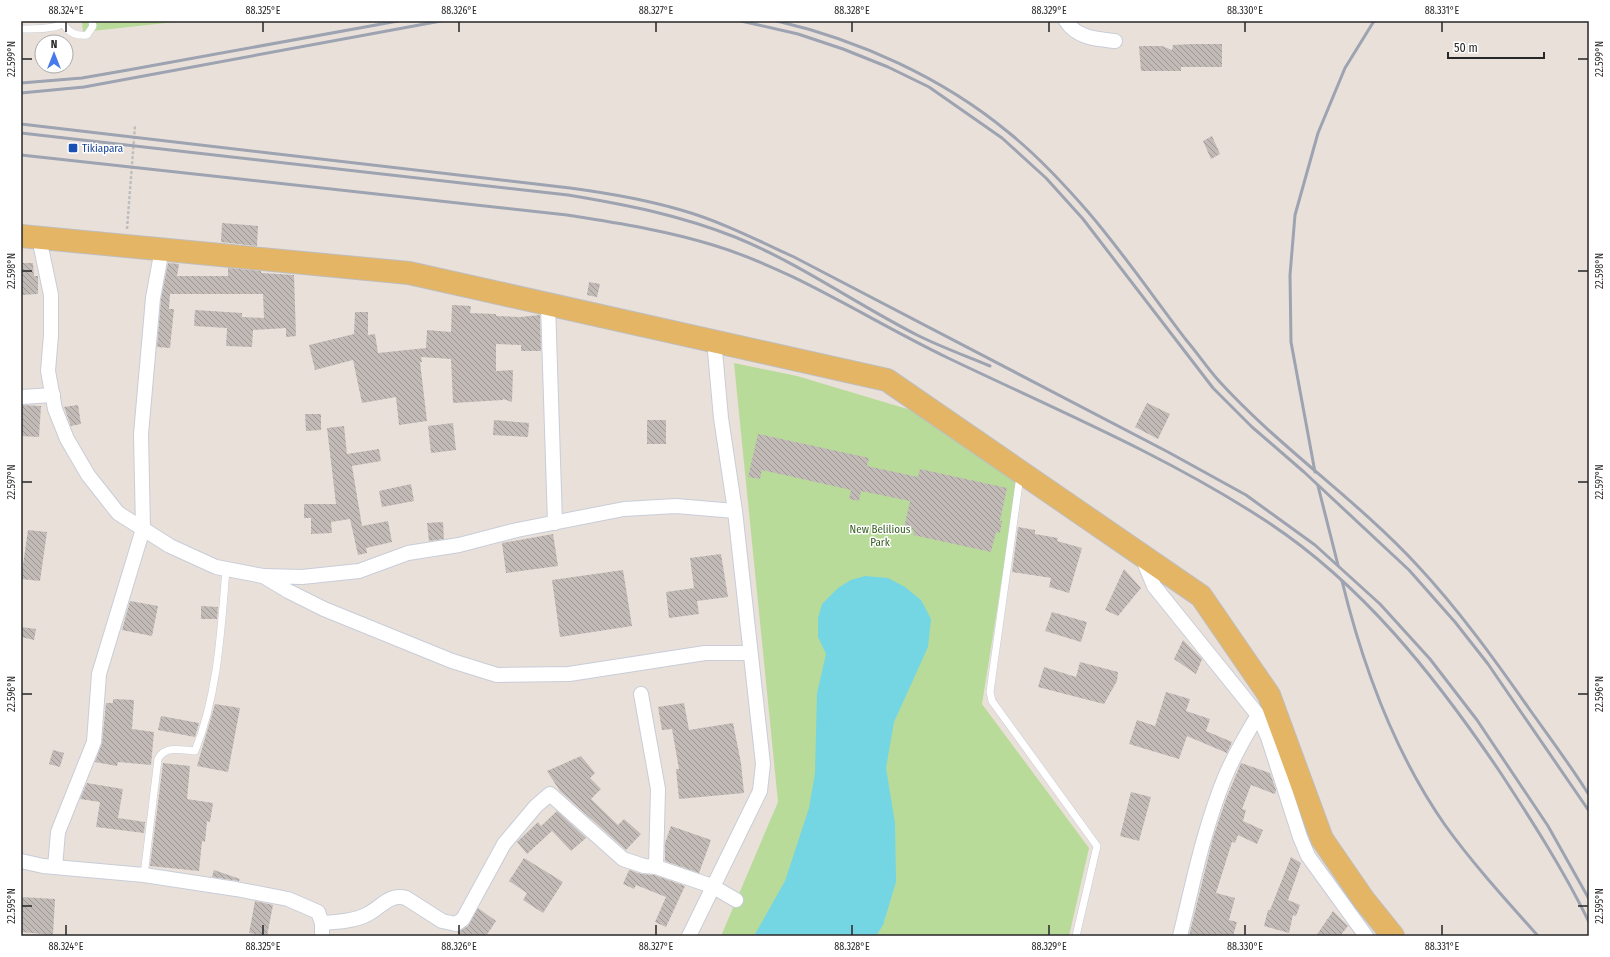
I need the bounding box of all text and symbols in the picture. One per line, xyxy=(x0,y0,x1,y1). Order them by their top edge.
text: 88.324°E xyxy=(48,5,84,17)
text: 88.325°E xyxy=(246,5,281,17)
text: 88.326°E xyxy=(441,5,477,17)
text: 88.327°E xyxy=(639,5,674,17)
text: 88.328°E xyxy=(834,5,870,17)
text: 88.329°E xyxy=(1031,5,1067,17)
text: 88.330°E xyxy=(1227,5,1263,17)
text: 88.331°E xyxy=(1425,5,1459,17)
north arrow xyxy=(34,34,74,74)
scale bar xyxy=(1448,34,1544,60)
text: N xyxy=(51,38,57,51)
text: 22.599°N xyxy=(6,41,18,77)
text: 50 m xyxy=(1454,41,1478,55)
text: 22.599°N xyxy=(1594,41,1606,77)
marker: Tikiapara xyxy=(67,142,79,154)
place label: Tikiapara xyxy=(82,142,123,155)
text: 22.598°N xyxy=(6,253,18,289)
text: 22.598°N xyxy=(1594,253,1606,289)
text: 22.597°N xyxy=(6,464,18,500)
text: 22.597°N xyxy=(1594,464,1606,500)
park label: New Belilious Park xyxy=(850,523,911,549)
text: 22.596°N xyxy=(6,676,18,712)
text: 22.596°N xyxy=(1594,676,1606,712)
text: 22.595°N xyxy=(6,888,18,924)
text: 22.595°N xyxy=(1594,888,1606,924)
text: 88.324°E xyxy=(48,941,84,953)
text: 88.325°E xyxy=(246,941,281,953)
text: 88.326°E xyxy=(441,941,477,953)
text: 88.327°E xyxy=(639,941,674,953)
text: 88.328°E xyxy=(834,941,870,953)
text: 88.329°E xyxy=(1031,941,1067,953)
text: 88.330°E xyxy=(1227,941,1263,953)
text: 88.331°E xyxy=(1425,941,1459,953)

